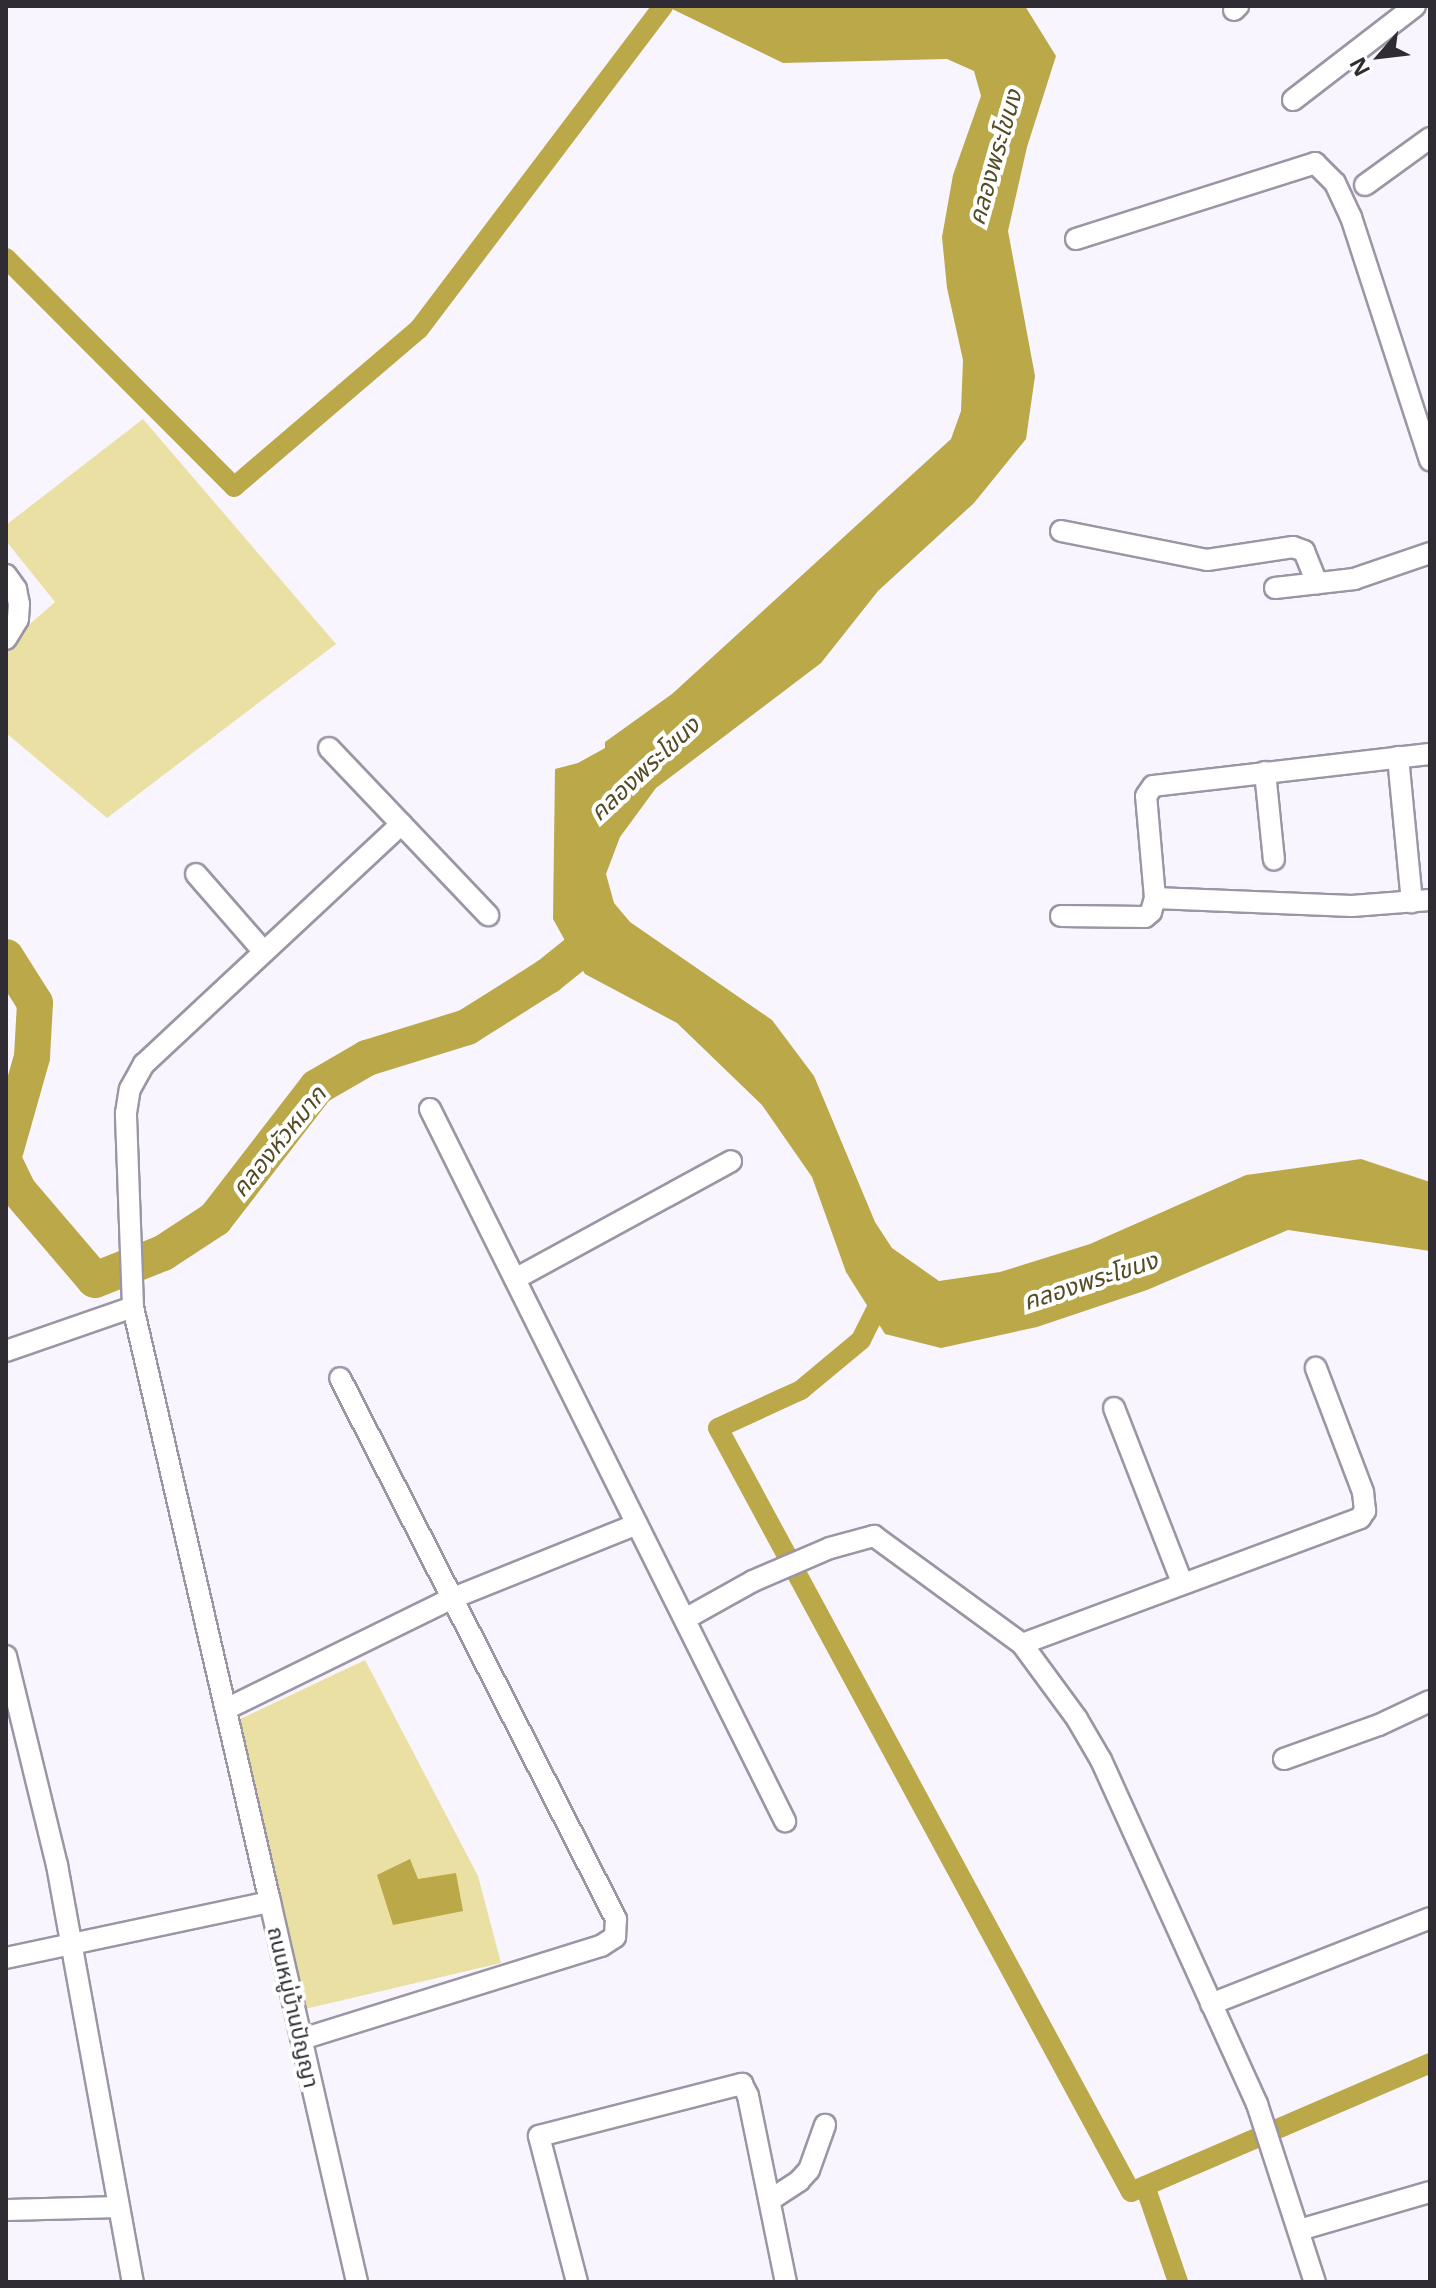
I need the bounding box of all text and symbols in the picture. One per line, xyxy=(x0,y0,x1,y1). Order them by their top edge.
north arrow xyxy=(1340,16,1420,96)
text: N xyxy=(1341,52,1376,82)
water label: คลองพระโขนง xyxy=(961,86,1027,228)
water label: คลองพระโขนง xyxy=(583,710,705,826)
water label: คลองหัวหมาก xyxy=(225,1080,331,1202)
water label: คลองพระโขนง xyxy=(1019,1245,1161,1315)
street label: ถนนหมู่บ้านปัญญา xyxy=(263,1924,325,2090)

